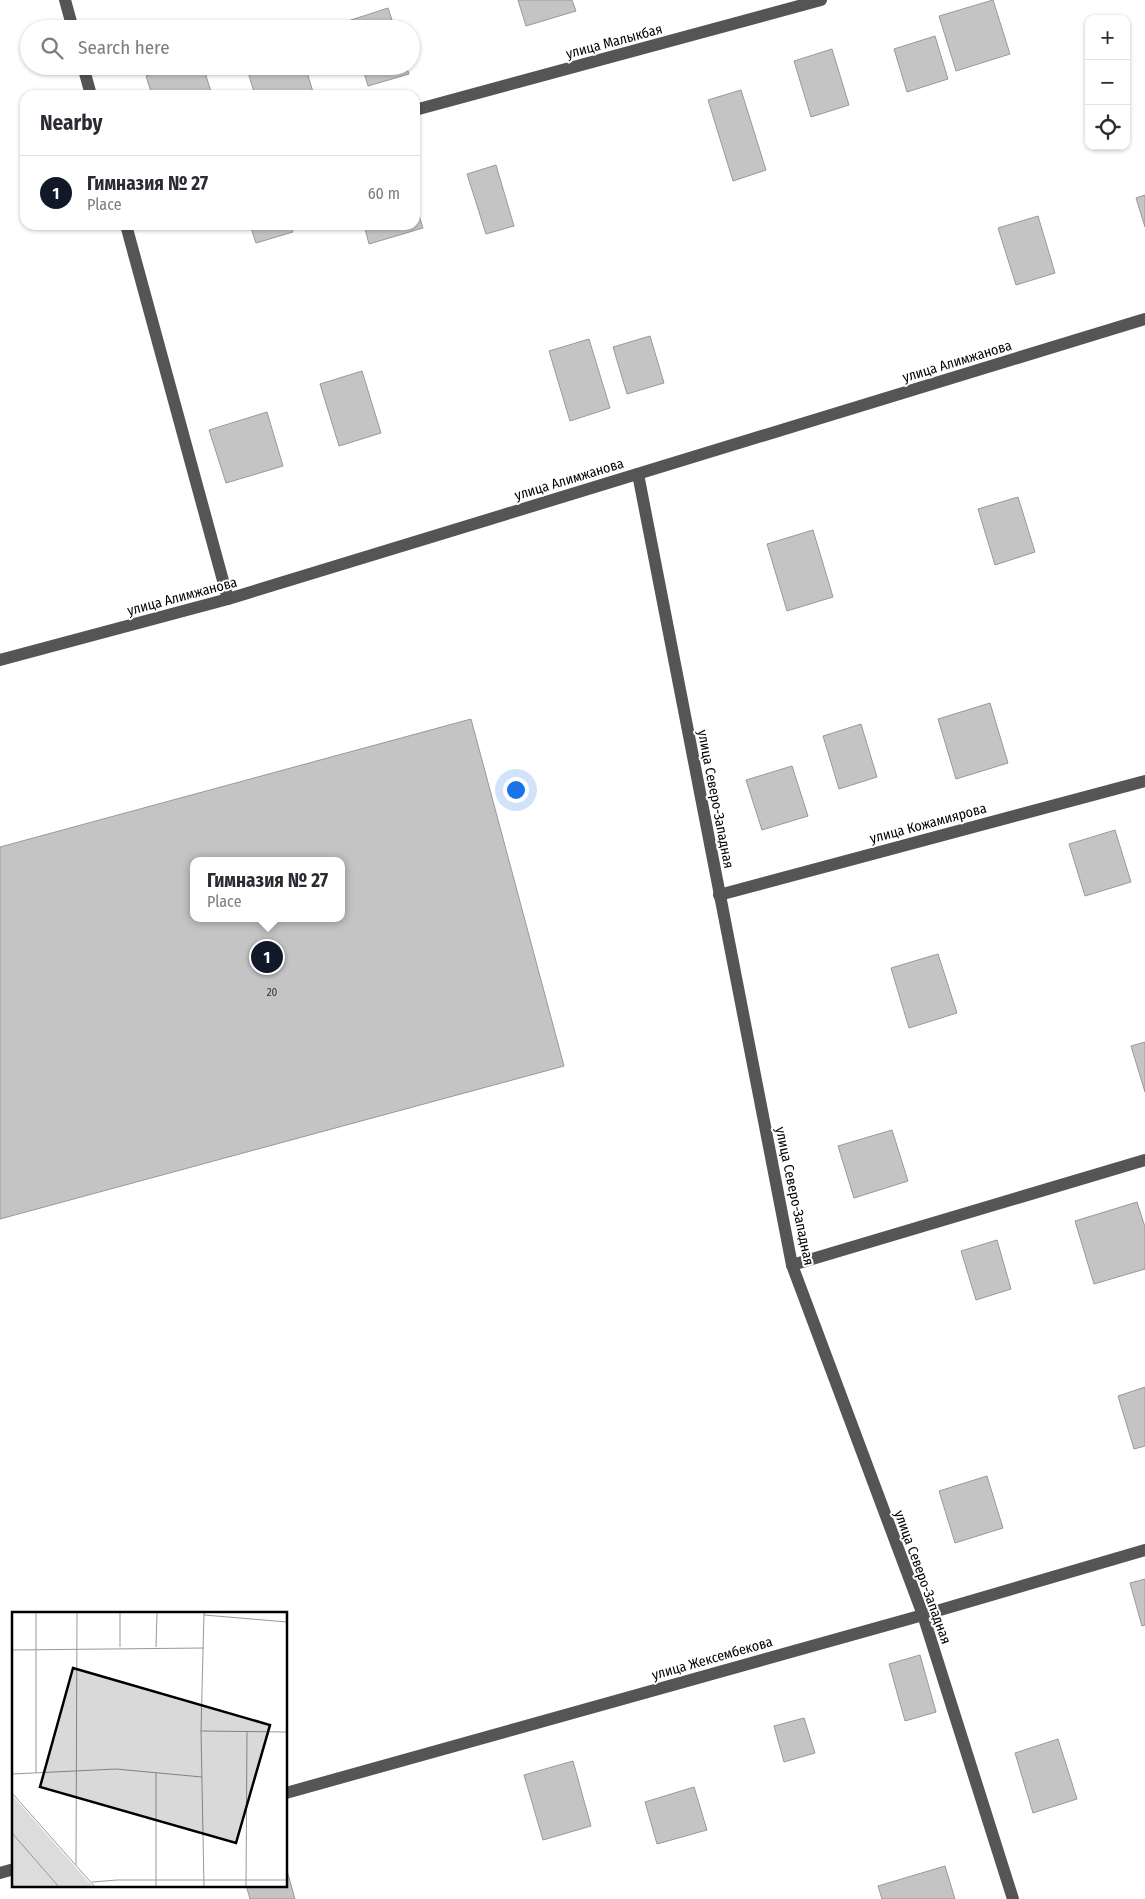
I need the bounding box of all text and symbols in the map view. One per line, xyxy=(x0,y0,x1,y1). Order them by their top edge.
map controls xyxy=(1085,15,1130,150)
button: + xyxy=(1085,15,1130,60)
search box xyxy=(20,20,420,75)
street label: улица Малыкбая xyxy=(564,20,664,63)
icon: search xyxy=(38,34,66,62)
text: Search here xyxy=(78,36,170,59)
button: − xyxy=(1085,60,1130,105)
button: locate xyxy=(1085,105,1130,150)
text: Nearby xyxy=(40,110,102,136)
text: Гимназия № 27 xyxy=(87,172,208,195)
text: 1 xyxy=(53,184,59,203)
text: 60 m xyxy=(368,184,400,203)
text: Place xyxy=(87,195,122,214)
street label: улица Алимжанова xyxy=(901,337,1014,386)
street label: улица Алимжанова xyxy=(513,455,626,504)
street label: улица Алимжанова xyxy=(125,574,239,619)
street label: улица Северо-Западная xyxy=(694,728,737,870)
your location xyxy=(503,777,529,803)
street label: улица Кожамиярова xyxy=(868,800,988,847)
popup xyxy=(190,857,345,922)
text: Гимназия № 27 xyxy=(207,869,328,892)
text: Place xyxy=(207,892,242,911)
pin: 1 xyxy=(251,938,283,976)
house number: 20 xyxy=(267,986,278,999)
street label: улица Северо-Западная xyxy=(772,1125,817,1267)
street label: улица Северо-Западная xyxy=(890,1508,955,1646)
inset map xyxy=(12,1612,288,1886)
street label: улица Жексембекова xyxy=(650,1633,775,1684)

